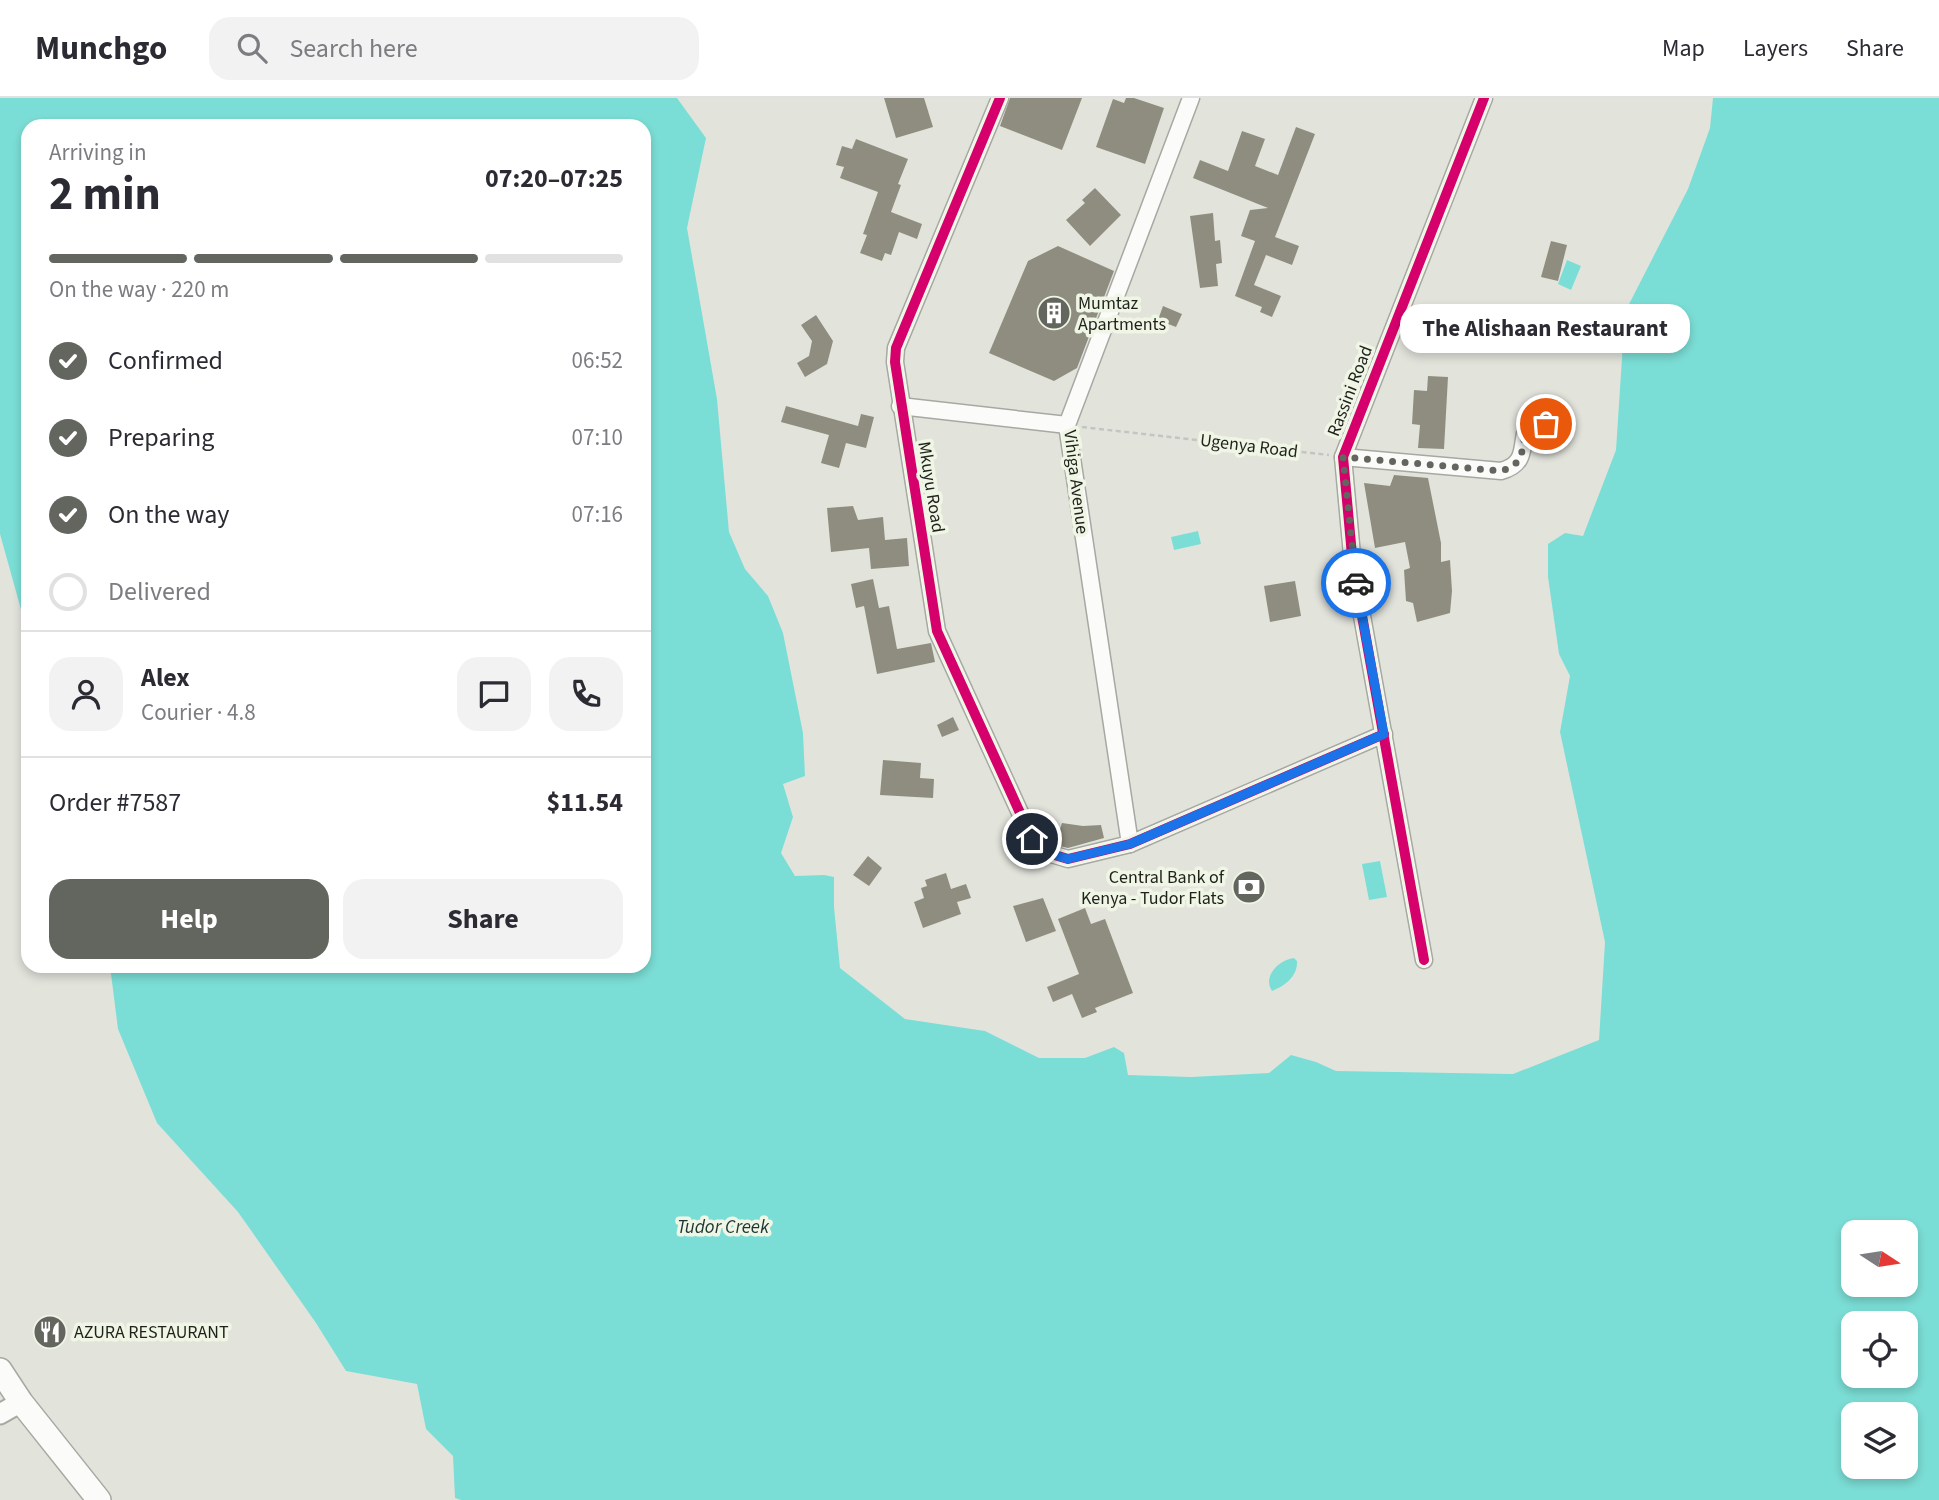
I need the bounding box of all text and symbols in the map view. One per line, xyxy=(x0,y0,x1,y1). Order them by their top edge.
search box xyxy=(209,17,699,80)
text: Munchgo xyxy=(35,25,167,72)
icon: search xyxy=(233,29,271,67)
text: Search here xyxy=(289,30,418,67)
text: Map xyxy=(1662,31,1705,66)
text: Layers xyxy=(1743,31,1808,66)
text: Share xyxy=(1846,31,1904,66)
text: Arriving in xyxy=(49,136,147,169)
text: 07:20–07:25 xyxy=(485,160,623,197)
text: 2 min xyxy=(49,162,161,227)
text: On the way · 220 m xyxy=(49,273,229,306)
place label: Mumtaz Apartments xyxy=(1078,291,1166,337)
building icon: Mumtaz Apartments xyxy=(1035,294,1073,332)
callout: The Alishaan Restaurant xyxy=(1401,305,1691,354)
text: The Alishaan Restaurant xyxy=(1422,312,1668,345)
icon: check xyxy=(49,342,87,380)
text: Confirmed xyxy=(108,342,223,379)
street label: Rassini Road xyxy=(1321,342,1379,440)
text: 06:52 xyxy=(572,344,623,377)
pin xyxy=(1516,394,1576,454)
icon: bag xyxy=(1527,405,1565,443)
icon: check xyxy=(49,419,87,457)
text: Preparing xyxy=(108,419,214,456)
text: 07:10 xyxy=(572,421,623,454)
street label: Vihiga Avenue xyxy=(1057,428,1095,536)
street label: Ugenya Road xyxy=(1199,428,1299,464)
street label: Mkuyu Road xyxy=(911,440,951,534)
icon: check xyxy=(49,496,87,534)
text: On the way xyxy=(108,496,229,533)
text: 07:16 xyxy=(572,498,623,531)
courier xyxy=(1321,548,1391,618)
icon: car xyxy=(1337,564,1375,602)
text: Delivered xyxy=(108,573,211,610)
button: person xyxy=(49,657,123,731)
button: chat xyxy=(457,657,531,731)
button: phone xyxy=(549,657,623,731)
text: Alex xyxy=(141,659,190,696)
text: Courier · 4.8 xyxy=(141,696,256,729)
text: Order #7587 xyxy=(49,784,181,821)
text: $11.54 xyxy=(547,784,623,821)
pin xyxy=(1002,809,1062,869)
icon: home xyxy=(1013,820,1051,858)
place label: Central Bank of Kenya - Tudor Flats xyxy=(1081,865,1225,911)
bank icon: Central Bank of Kenya - Tudor Flats xyxy=(1230,868,1268,906)
button: Help xyxy=(49,879,329,959)
button: Share xyxy=(343,879,623,959)
water label: Tudor Creek xyxy=(677,1214,770,1241)
north arrow xyxy=(1841,1220,1918,1297)
map controls xyxy=(1841,1220,1918,1479)
button: locate xyxy=(1841,1311,1918,1388)
restaurant icon: AZURA RESTAURANT xyxy=(31,1313,69,1351)
place label: AZURA RESTAURANT xyxy=(74,1320,229,1345)
button: layers xyxy=(1841,1402,1918,1479)

